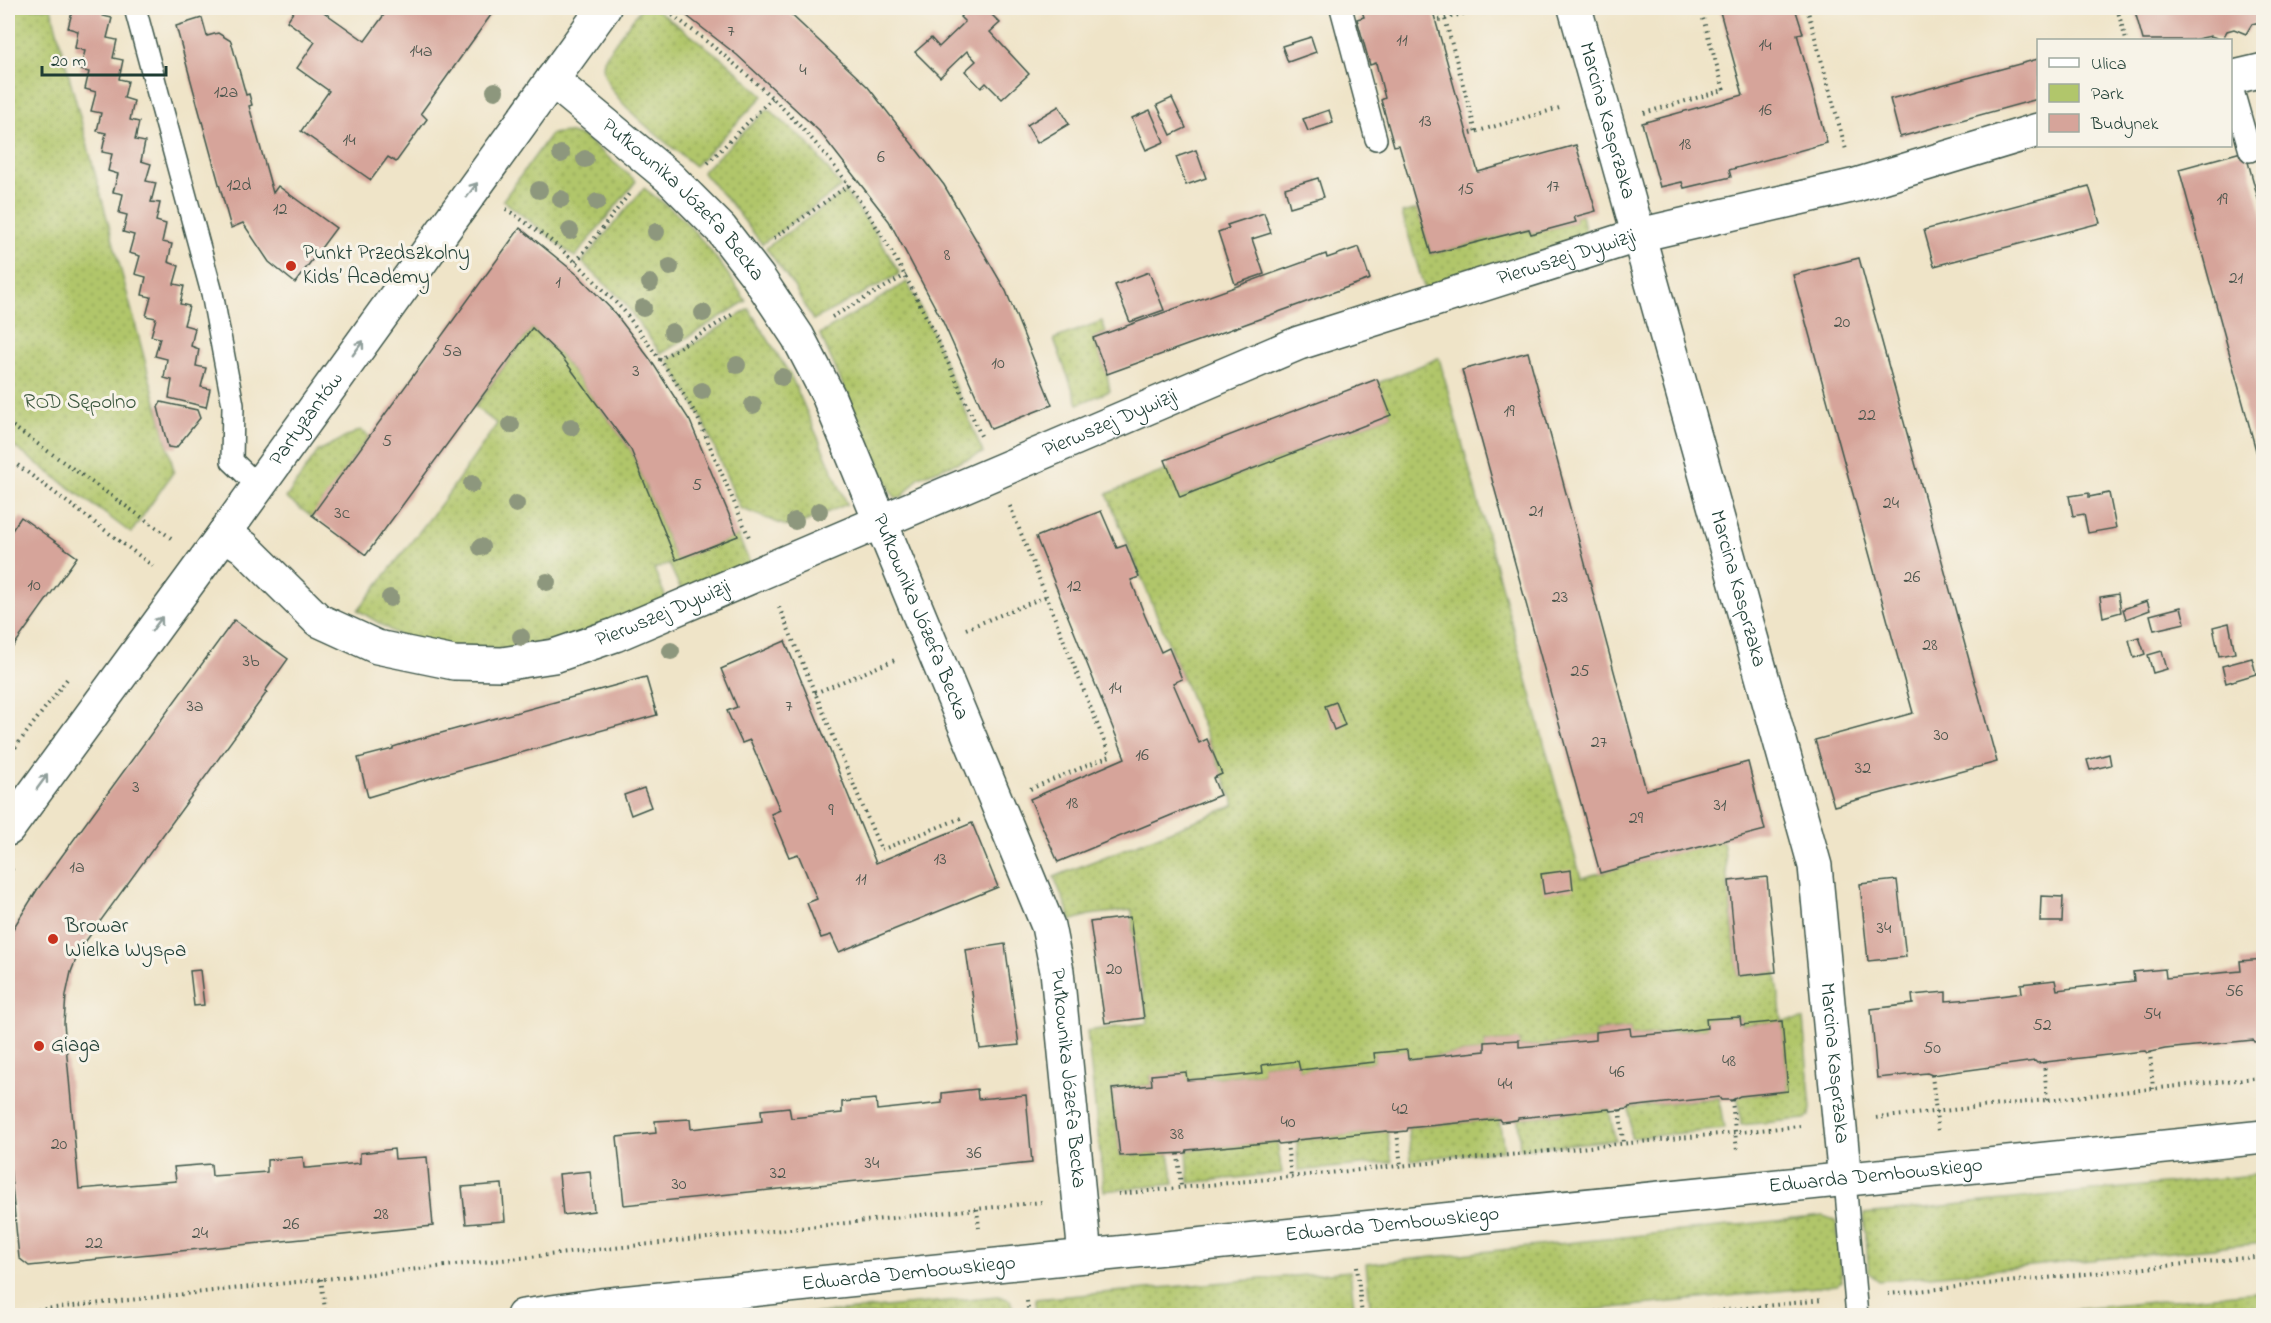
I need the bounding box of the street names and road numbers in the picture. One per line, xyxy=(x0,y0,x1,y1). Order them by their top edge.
street label: Marcina Kasprzaka xyxy=(1570,39,1643,203)
street label: Pułkownika Józefa Becka xyxy=(595,112,771,288)
street label: Pierwszej Dywizji xyxy=(1493,222,1640,294)
street label: Partyzantów xyxy=(262,366,351,473)
street label: Pierwszej Dywizji xyxy=(1038,381,1183,466)
street label: Marcina Kasprzaka xyxy=(1701,507,1774,671)
street label: Pułkownika Józefa Becka xyxy=(864,509,976,725)
street label: Pierwszej Dywizji xyxy=(592,572,736,656)
street label: Pułkownika Józefa Becka xyxy=(1042,967,1093,1190)
street label: Marcina Kasprzaka xyxy=(1811,981,1856,1145)
street label: Edwarda Dembowskiego xyxy=(1767,1150,1984,1202)
street label: Edwarda Dembowskiego xyxy=(1284,1199,1501,1251)
street label: Edwarda Dembowskiego xyxy=(800,1248,1017,1300)

